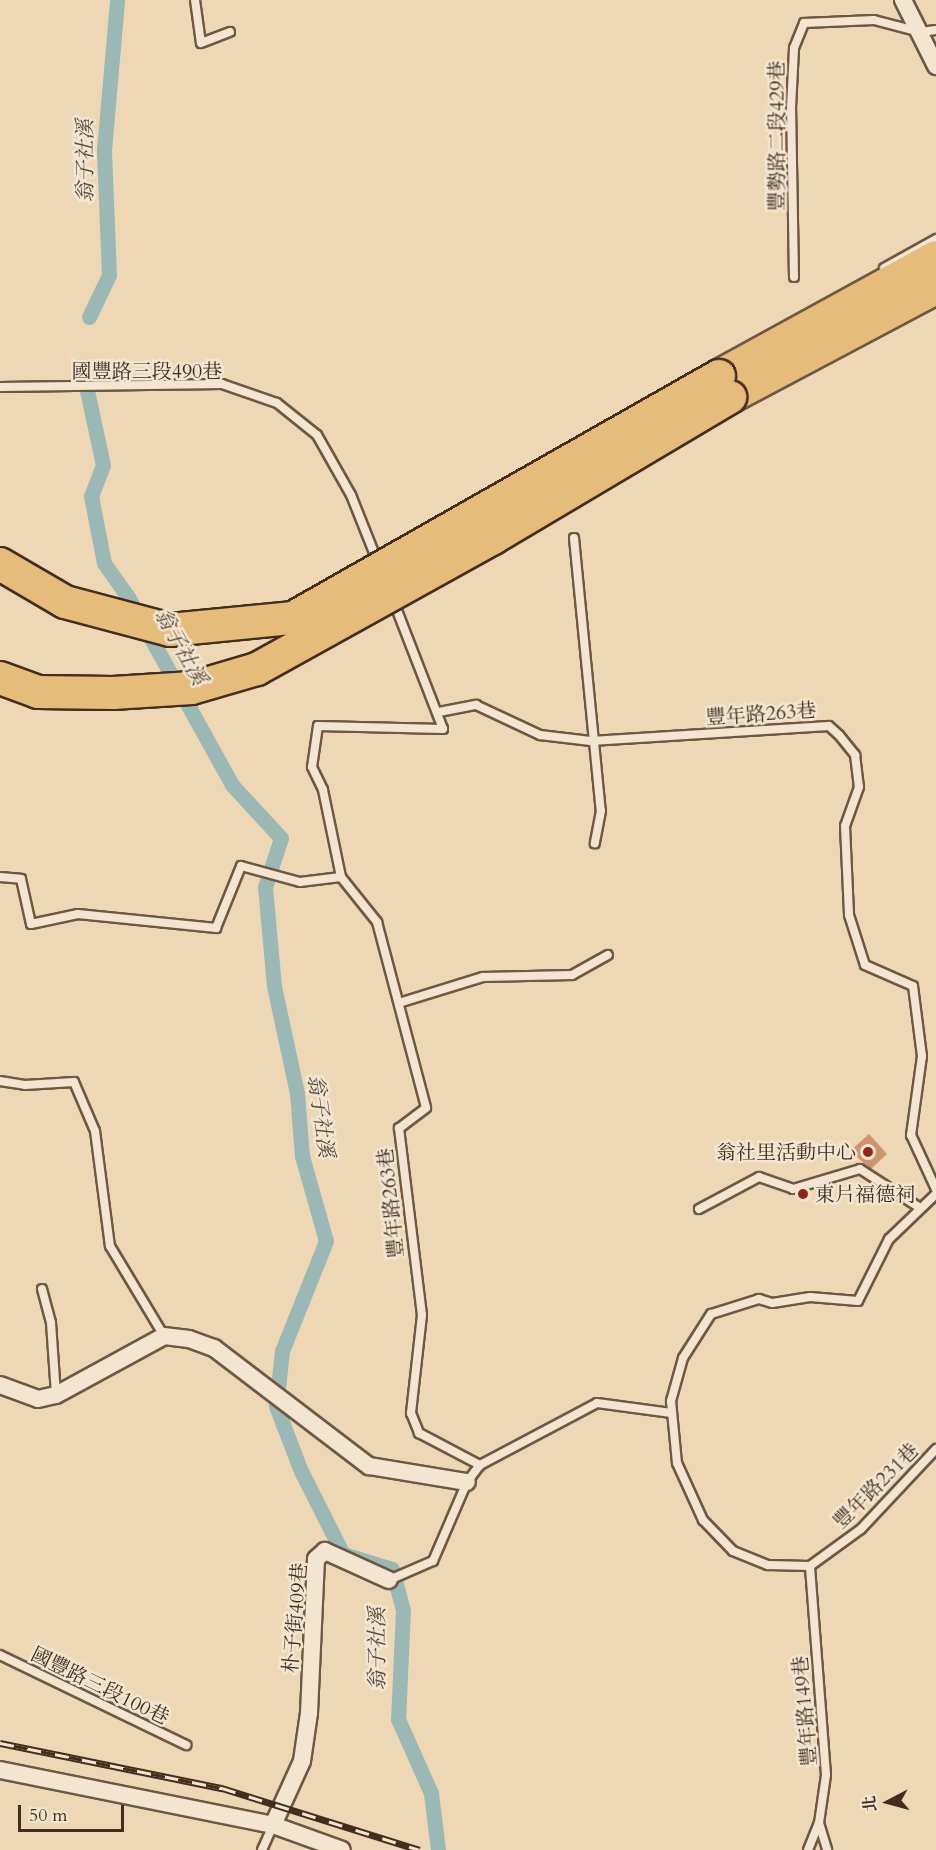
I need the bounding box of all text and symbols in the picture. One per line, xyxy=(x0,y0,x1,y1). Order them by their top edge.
street label: 豐勢路二段429巷 xyxy=(765,61,789,211)
water label: 翁子社溪 xyxy=(73,119,99,203)
street label: 國豐路三段490巷 xyxy=(72,359,222,383)
water label: 翁子社溪 xyxy=(149,604,211,690)
street label: 豐年路263巷 xyxy=(705,698,817,730)
water label: 翁子社溪 xyxy=(302,1073,338,1159)
place label: 翁社里活動中心 xyxy=(716,1140,856,1164)
marker: 翁社里活動中心 xyxy=(861,1145,875,1159)
street label: 豐年路263巷 xyxy=(373,1147,409,1259)
place label: 東片福德祠 xyxy=(815,1182,915,1206)
marker: 東片福德祠 xyxy=(796,1187,810,1201)
street label: 豐年路231巷 xyxy=(828,1438,924,1534)
street label: 朴子街409巷 xyxy=(278,1562,312,1674)
water label: 翁子社溪 xyxy=(365,1607,391,1691)
street label: 國豐路三段100巷 xyxy=(27,1642,173,1730)
street label: 豐年路149巷 xyxy=(788,1655,822,1767)
north arrow xyxy=(858,1772,918,1832)
scale bar xyxy=(21,1793,128,1831)
text: 北 xyxy=(858,1795,882,1813)
text: 50 m xyxy=(29,1803,68,1828)

